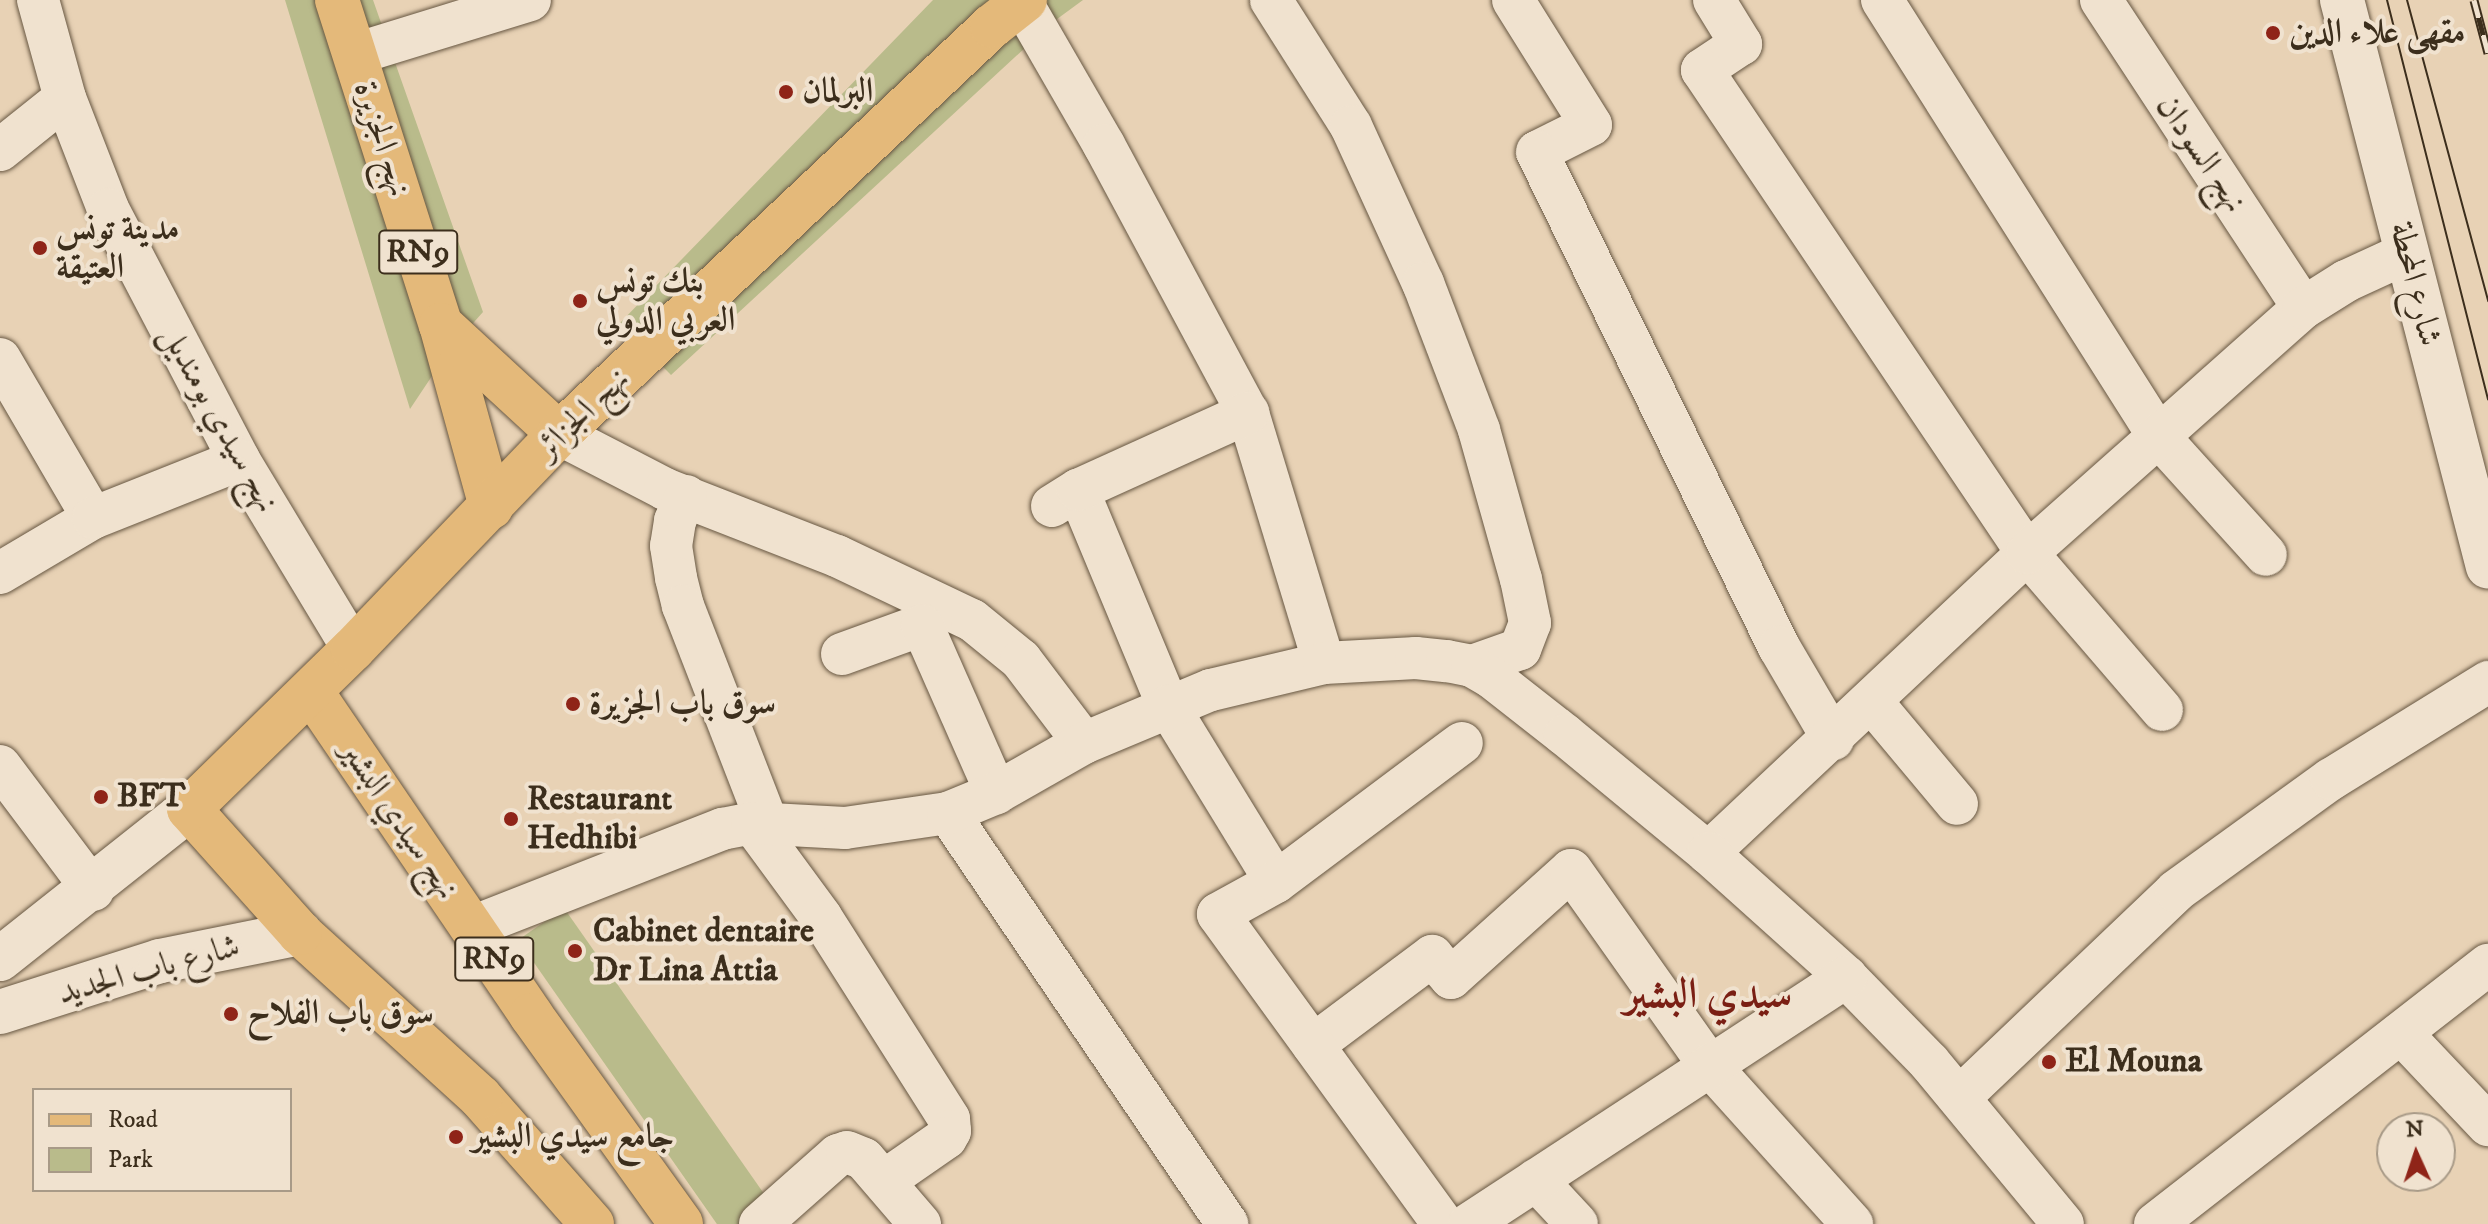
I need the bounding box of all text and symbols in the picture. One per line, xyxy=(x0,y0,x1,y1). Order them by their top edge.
place label: مقهى علاء الدين xyxy=(2289,13,2466,53)
marker: مقهى علاء الدين xyxy=(2264,24,2282,42)
place label: البرلمان xyxy=(802,72,873,112)
street label: نهج الجزيرة xyxy=(344,76,420,202)
marker: البرلمان xyxy=(777,83,795,101)
street label: نهج السودان xyxy=(2147,87,2255,221)
place label: مدينة تونس العتيقة xyxy=(56,208,179,288)
street label: شارع المحطة xyxy=(2380,218,2450,350)
road number: RN9 xyxy=(378,224,458,280)
marker: مدينة تونس العتيقة xyxy=(31,239,49,257)
place label: بنك تونس العربي الدولي xyxy=(596,261,735,340)
marker: بنك تونس العربي الدولي xyxy=(571,292,589,310)
street label: نهج سيدي بومنديل xyxy=(151,318,287,520)
street label: نهج الجزائر xyxy=(527,359,639,469)
place label: سوق باب الجزيرة xyxy=(589,684,776,724)
marker: سوق باب الجزيرة xyxy=(564,695,582,713)
street label: نهج سيدي البشير xyxy=(331,733,467,907)
place label: BFT xyxy=(117,777,186,817)
place label: Restaurant Hedhibi xyxy=(527,779,672,858)
marker: BFT xyxy=(92,788,110,806)
marker: Restaurant Hedhibi xyxy=(502,810,520,828)
place label: Cabinet dentaire Dr Lina Attia xyxy=(593,911,814,990)
street label: شارع باب الجديد xyxy=(54,926,244,1014)
road number: RN9 xyxy=(454,931,534,987)
marker: Cabinet dentaire Dr Lina Attia xyxy=(564,940,586,962)
district label: سيدي البشير xyxy=(1624,970,1792,1020)
place label: سوق باب الفلاح xyxy=(247,994,434,1034)
marker: سوق باب الفلاح xyxy=(222,1005,240,1023)
place label: El Mouna xyxy=(2065,1042,2202,1082)
marker: El Mouna xyxy=(2040,1053,2058,1071)
legend xyxy=(32,1088,292,1192)
text: Road xyxy=(108,1105,158,1135)
north arrow xyxy=(2376,1112,2456,1192)
text: N xyxy=(2405,1116,2425,1143)
place label: جامع سيدي البشير xyxy=(472,1117,674,1157)
marker: جامع سيدي البشير xyxy=(447,1128,465,1146)
text: Park xyxy=(108,1145,153,1175)

